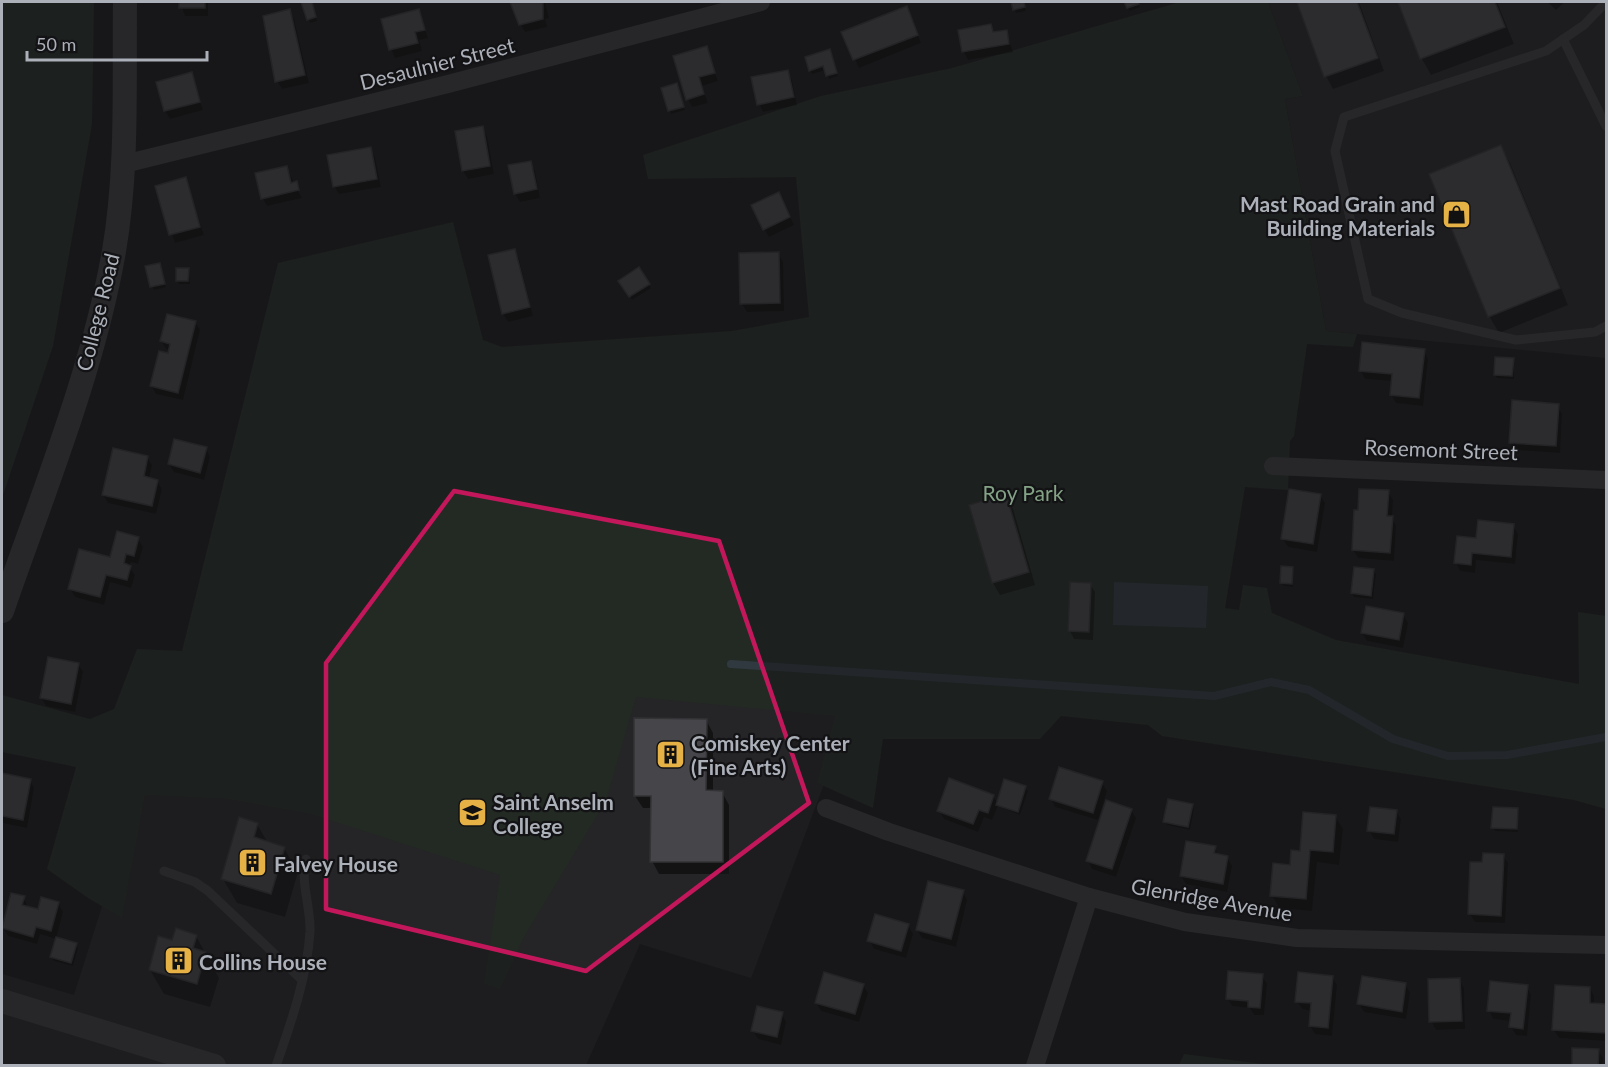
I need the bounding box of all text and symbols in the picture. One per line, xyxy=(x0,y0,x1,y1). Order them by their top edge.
scale bar xyxy=(27,24,207,62)
street label: Desaulnier Street xyxy=(357,32,518,94)
text: 50 m xyxy=(36,33,76,55)
place label: Mast Road Grain and Building Materials xyxy=(1240,191,1435,240)
shop icon: Mast Road Grain and Building Materials xyxy=(1440,199,1472,231)
street label: College Road xyxy=(70,251,124,373)
street label: Rosemont Street xyxy=(1364,434,1519,464)
park label: Roy Park xyxy=(983,480,1064,505)
place label: Comiskey Center (Fine Arts) xyxy=(691,730,850,779)
building icon: Comiskey Center (Fine Arts) xyxy=(654,738,686,770)
place label: Saint Anselm College xyxy=(493,789,614,838)
school or university icon: Saint Anselm College xyxy=(456,797,488,829)
building icon: Falvey House xyxy=(237,847,269,879)
place label: Falvey House xyxy=(274,851,398,876)
street label: Glenridge Avenue xyxy=(1129,872,1295,926)
building icon: Collins House xyxy=(162,945,194,977)
place label: Collins House xyxy=(199,949,327,974)

